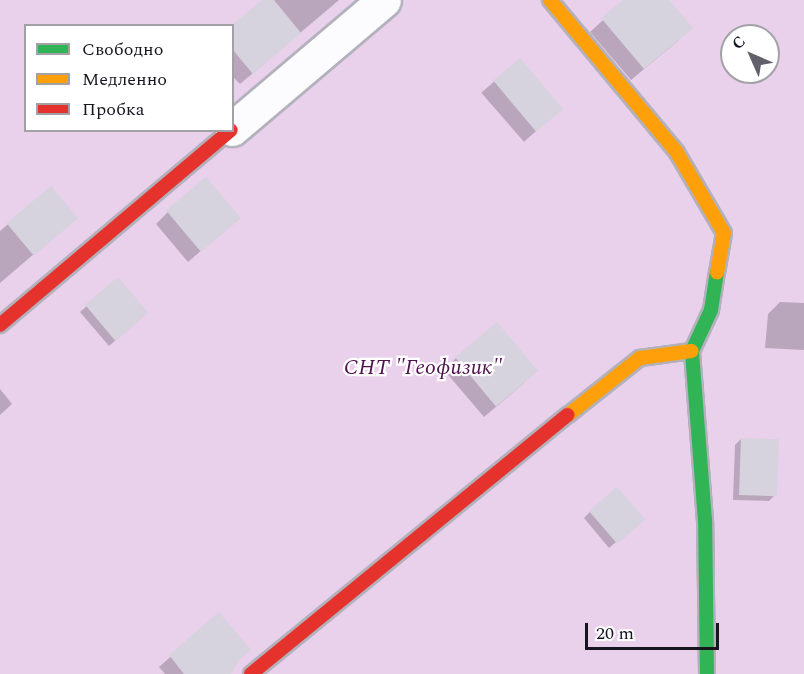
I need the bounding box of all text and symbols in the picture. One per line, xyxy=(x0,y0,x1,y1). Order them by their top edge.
legend xyxy=(24,24,234,132)
north arrow xyxy=(720,24,780,84)
text: С xyxy=(726,30,751,55)
text: Свободно xyxy=(82,36,163,63)
text: Медленно xyxy=(82,66,167,93)
text: Пробка xyxy=(82,96,144,123)
park label: СНТ "Геофизик" xyxy=(344,355,502,381)
scale bar xyxy=(588,611,722,649)
text: 20 m xyxy=(596,620,634,647)

